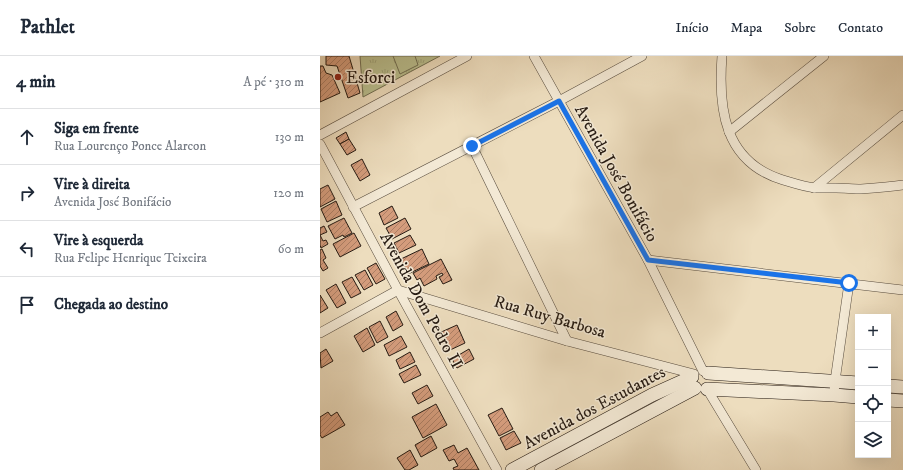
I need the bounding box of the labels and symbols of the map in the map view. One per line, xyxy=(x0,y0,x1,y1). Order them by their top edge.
place label: Esforci xyxy=(346,67,395,89)
marker: Esforci xyxy=(333,72,343,82)
street label: Avenida José Bonifácio xyxy=(569,101,663,246)
route end xyxy=(463,137,481,155)
street label: Avenida Dom Pedro II xyxy=(375,229,468,372)
route start xyxy=(840,274,858,292)
street label: Rua Ruy Barbosa xyxy=(491,291,609,344)
street label: Avenida dos Estudantes xyxy=(520,361,670,455)

